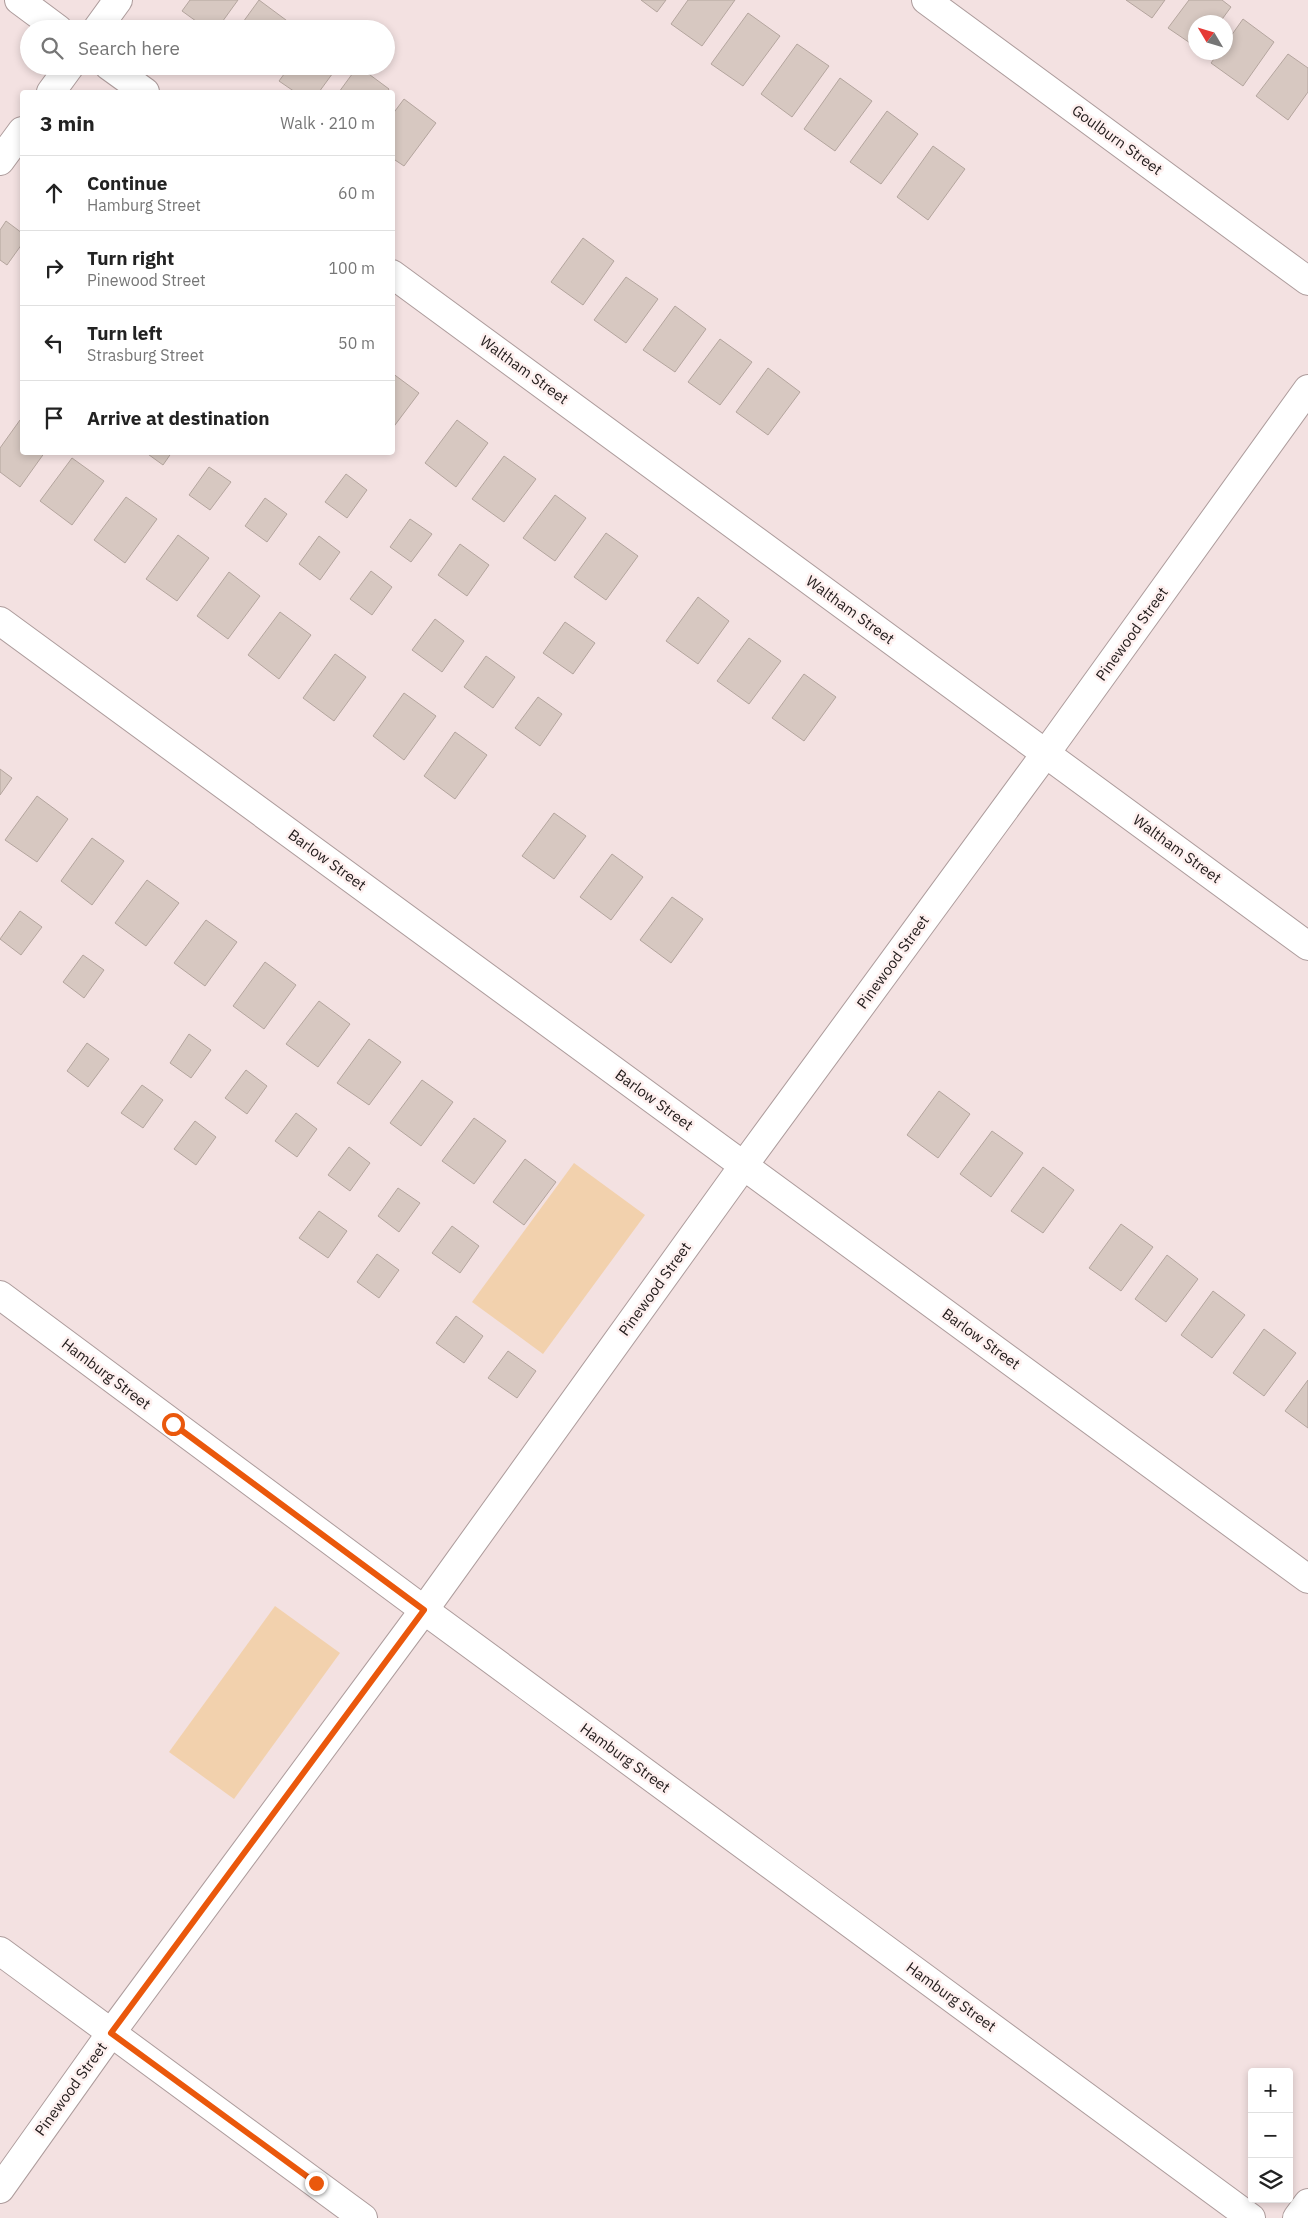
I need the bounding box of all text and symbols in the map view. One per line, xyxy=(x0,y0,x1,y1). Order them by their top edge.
north arrow xyxy=(1188,15,1233,60)
search box xyxy=(20,20,395,75)
icon: search xyxy=(38,34,66,62)
text: Search here xyxy=(78,36,180,60)
street label: Goulburn Street xyxy=(1068,100,1166,179)
text: 3 min xyxy=(40,109,95,137)
text: Walk · 210 m xyxy=(280,113,375,133)
text: Continue xyxy=(87,171,167,195)
icon: ahead xyxy=(40,179,68,207)
text: 60 m xyxy=(338,183,375,203)
text: Hamburg Street xyxy=(87,195,201,215)
text: Turn right xyxy=(87,246,174,270)
icon: right xyxy=(40,254,68,282)
text: 100 m xyxy=(328,258,375,278)
text: Pinewood Street xyxy=(87,270,206,290)
text: Turn left xyxy=(87,321,163,345)
icon: left xyxy=(40,329,68,357)
street label: Waltham Street xyxy=(476,331,572,408)
text: 50 m xyxy=(338,333,375,353)
text: Strasburg Street xyxy=(87,345,204,365)
icon: arrive xyxy=(40,404,68,432)
text: Arrive at destination xyxy=(87,406,270,430)
street label: Waltham Street xyxy=(802,571,898,648)
street label: Pinewood Street xyxy=(1091,583,1172,684)
street label: Waltham Street xyxy=(1129,810,1225,887)
street label: Barlow Street xyxy=(285,825,370,894)
street label: Pinewood Street xyxy=(852,911,933,1012)
street label: Barlow Street xyxy=(612,1065,697,1134)
street label: Pinewood Street xyxy=(614,1238,695,1339)
street label: Barlow Street xyxy=(939,1304,1024,1373)
street label: Hamburg Street xyxy=(58,1334,155,1413)
route start xyxy=(162,1413,185,1436)
street label: Hamburg Street xyxy=(577,1719,674,1797)
street label: Hamburg Street xyxy=(903,1958,1000,2036)
street label: Pinewood Street xyxy=(30,2038,111,2139)
map controls xyxy=(1248,2068,1293,2203)
button: + xyxy=(1248,2068,1293,2113)
button: − xyxy=(1248,2113,1293,2158)
button: layers xyxy=(1248,2158,1293,2203)
route end xyxy=(305,2172,328,2195)

